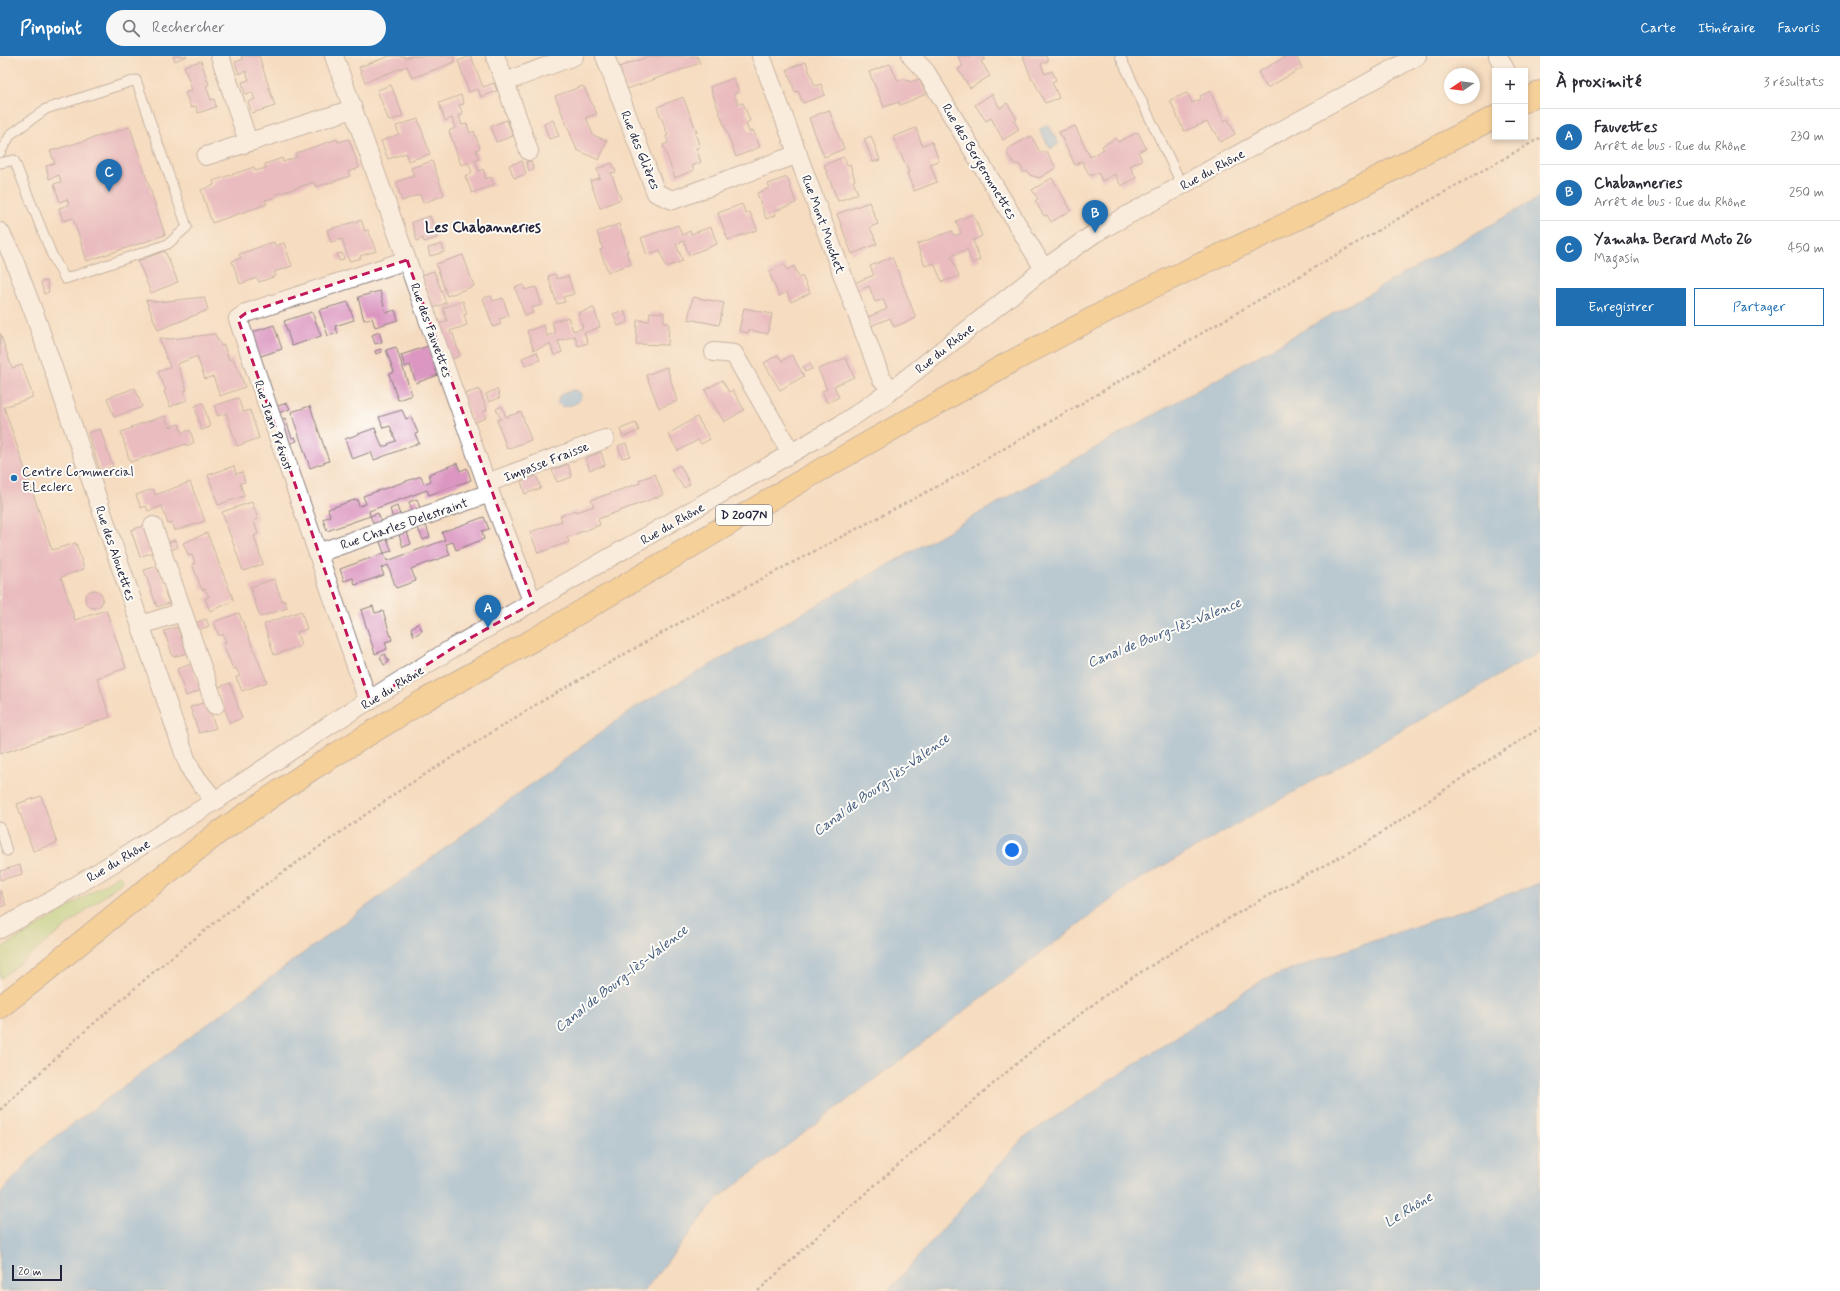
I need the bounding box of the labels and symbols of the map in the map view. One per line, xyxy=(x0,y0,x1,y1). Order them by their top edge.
north arrow xyxy=(1444,68,1480,104)
street label: Rue des Bergeronnettes xyxy=(936,101,1020,224)
street label: Rue des Glières xyxy=(616,109,663,193)
street label: Rue du Rhône xyxy=(1178,146,1248,195)
pin: C xyxy=(96,159,122,192)
street label: Rue Mont Mouchet xyxy=(797,173,848,277)
pin: B xyxy=(1082,200,1108,233)
district label: Les Chabanneries xyxy=(425,218,541,238)
street label: Rue des Fauvettes xyxy=(406,281,456,380)
street label: Rue du Rhône xyxy=(912,320,978,378)
street label: Rue Jean Prévost xyxy=(249,378,296,473)
street label: Impasse Fraisse xyxy=(501,438,592,486)
place label: Centre Commercial E.Leclerc xyxy=(22,464,134,496)
marker: Centre Commercial E.Leclerc xyxy=(9,473,19,483)
street label: Rue Charles Delestraint xyxy=(338,495,471,554)
street label: Rue du Rhône xyxy=(638,499,708,549)
street label: Rue des Alouettes xyxy=(90,504,139,603)
road number: D 2007N xyxy=(716,505,772,525)
water label: Canal de Bourg-lès-Valence xyxy=(1085,594,1245,673)
pin: A xyxy=(475,595,501,628)
street label: Rue du Rhône xyxy=(358,662,427,714)
water label: Canal de Bourg-lès-Valence xyxy=(810,729,954,841)
street label: Rue du Rhône xyxy=(84,836,154,887)
your location xyxy=(1002,840,1022,860)
water label: Canal de Bourg-lès-Valence xyxy=(551,921,693,1037)
water label: Le Rhône xyxy=(1381,1187,1437,1232)
scale bar xyxy=(12,1263,62,1282)

